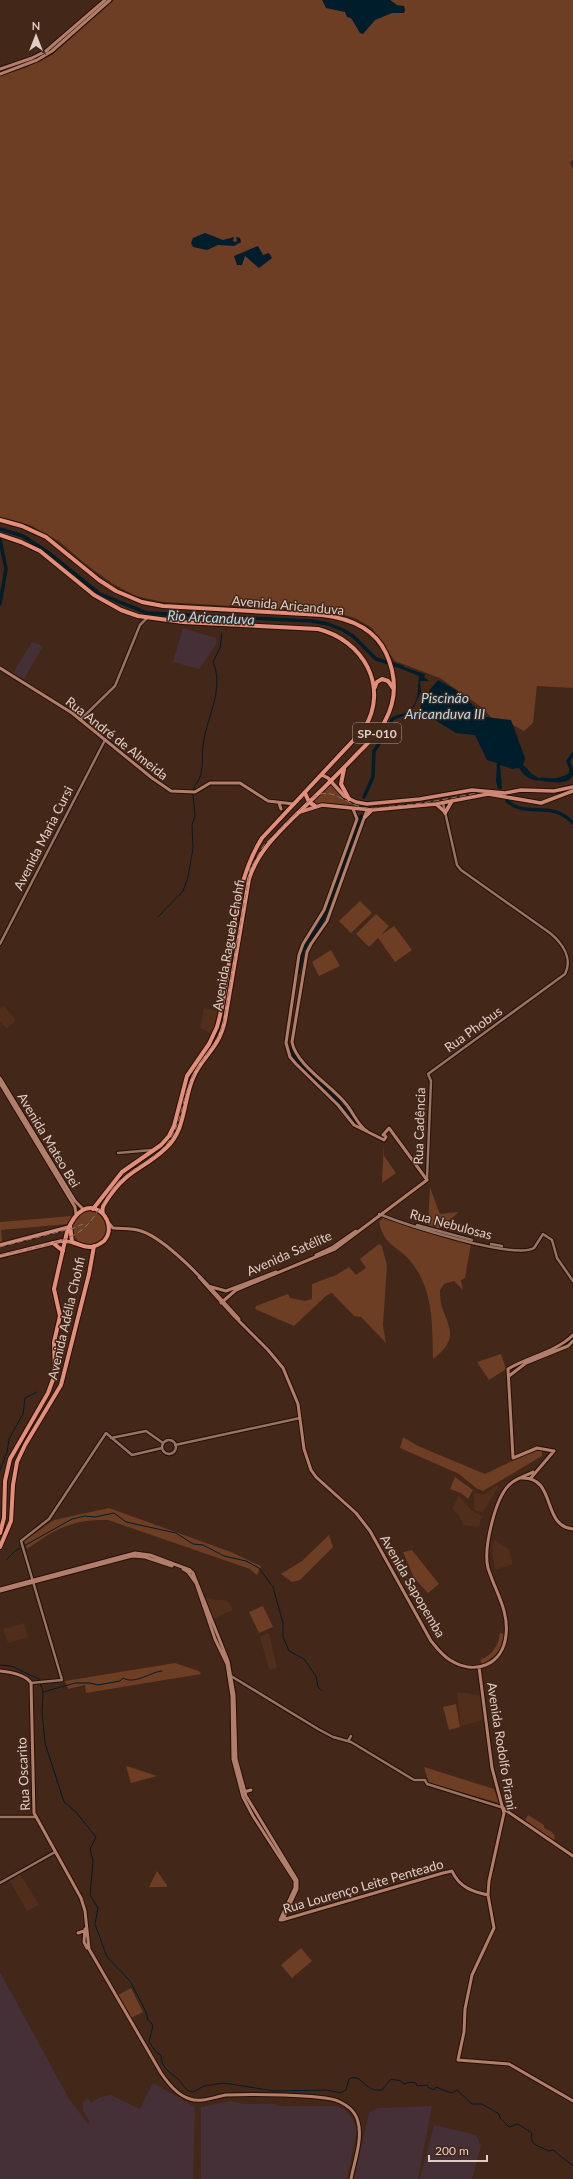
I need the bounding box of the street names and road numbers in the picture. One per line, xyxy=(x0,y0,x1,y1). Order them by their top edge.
street label: Avenida Aricanduva xyxy=(231,592,345,618)
street label: Rua André de Almeida xyxy=(63,693,171,783)
road number: SP-010 xyxy=(353,723,401,743)
street label: Avenida Maria Cursi xyxy=(10,783,76,893)
street label: Avenida Ragueb Chohfi xyxy=(209,878,247,1012)
street label: Rua Phobus xyxy=(441,1002,505,1055)
street label: Rua Cadência xyxy=(410,1087,428,1165)
street label: Avenida Mateo Bei xyxy=(14,1090,84,1190)
street label: Rua Nebulosas xyxy=(408,1205,494,1243)
street label: Avenida Satélite xyxy=(244,1227,334,1279)
street label: Avenida Adélia Chohfi xyxy=(44,1255,88,1381)
street label: Avenida Sapopemba xyxy=(377,1532,449,1640)
street label: Avenida Rodolfo Pirani xyxy=(484,1681,520,1811)
street label: Rua Oscarito xyxy=(13,1737,33,1811)
street label: Rua Lourenço Leite Penteado xyxy=(281,1855,445,1917)

